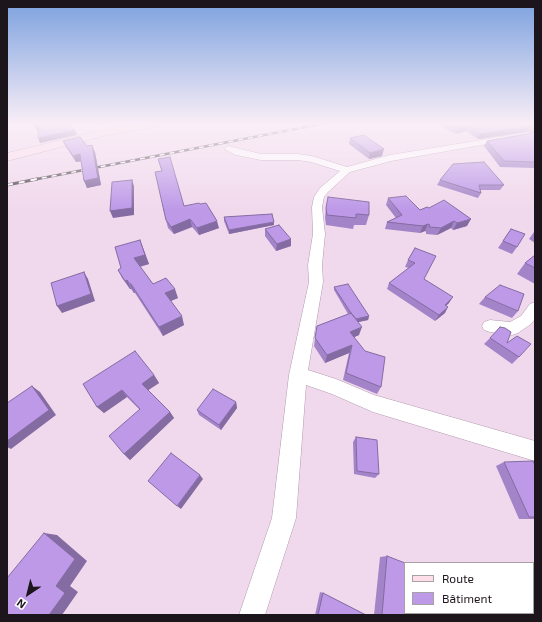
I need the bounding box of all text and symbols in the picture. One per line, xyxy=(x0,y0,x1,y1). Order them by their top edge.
legend xyxy=(404,562,534,614)
text: Route xyxy=(442,571,474,585)
north arrow xyxy=(8,574,48,614)
text: Bâtiment xyxy=(442,591,492,605)
text: N xyxy=(14,597,28,612)

